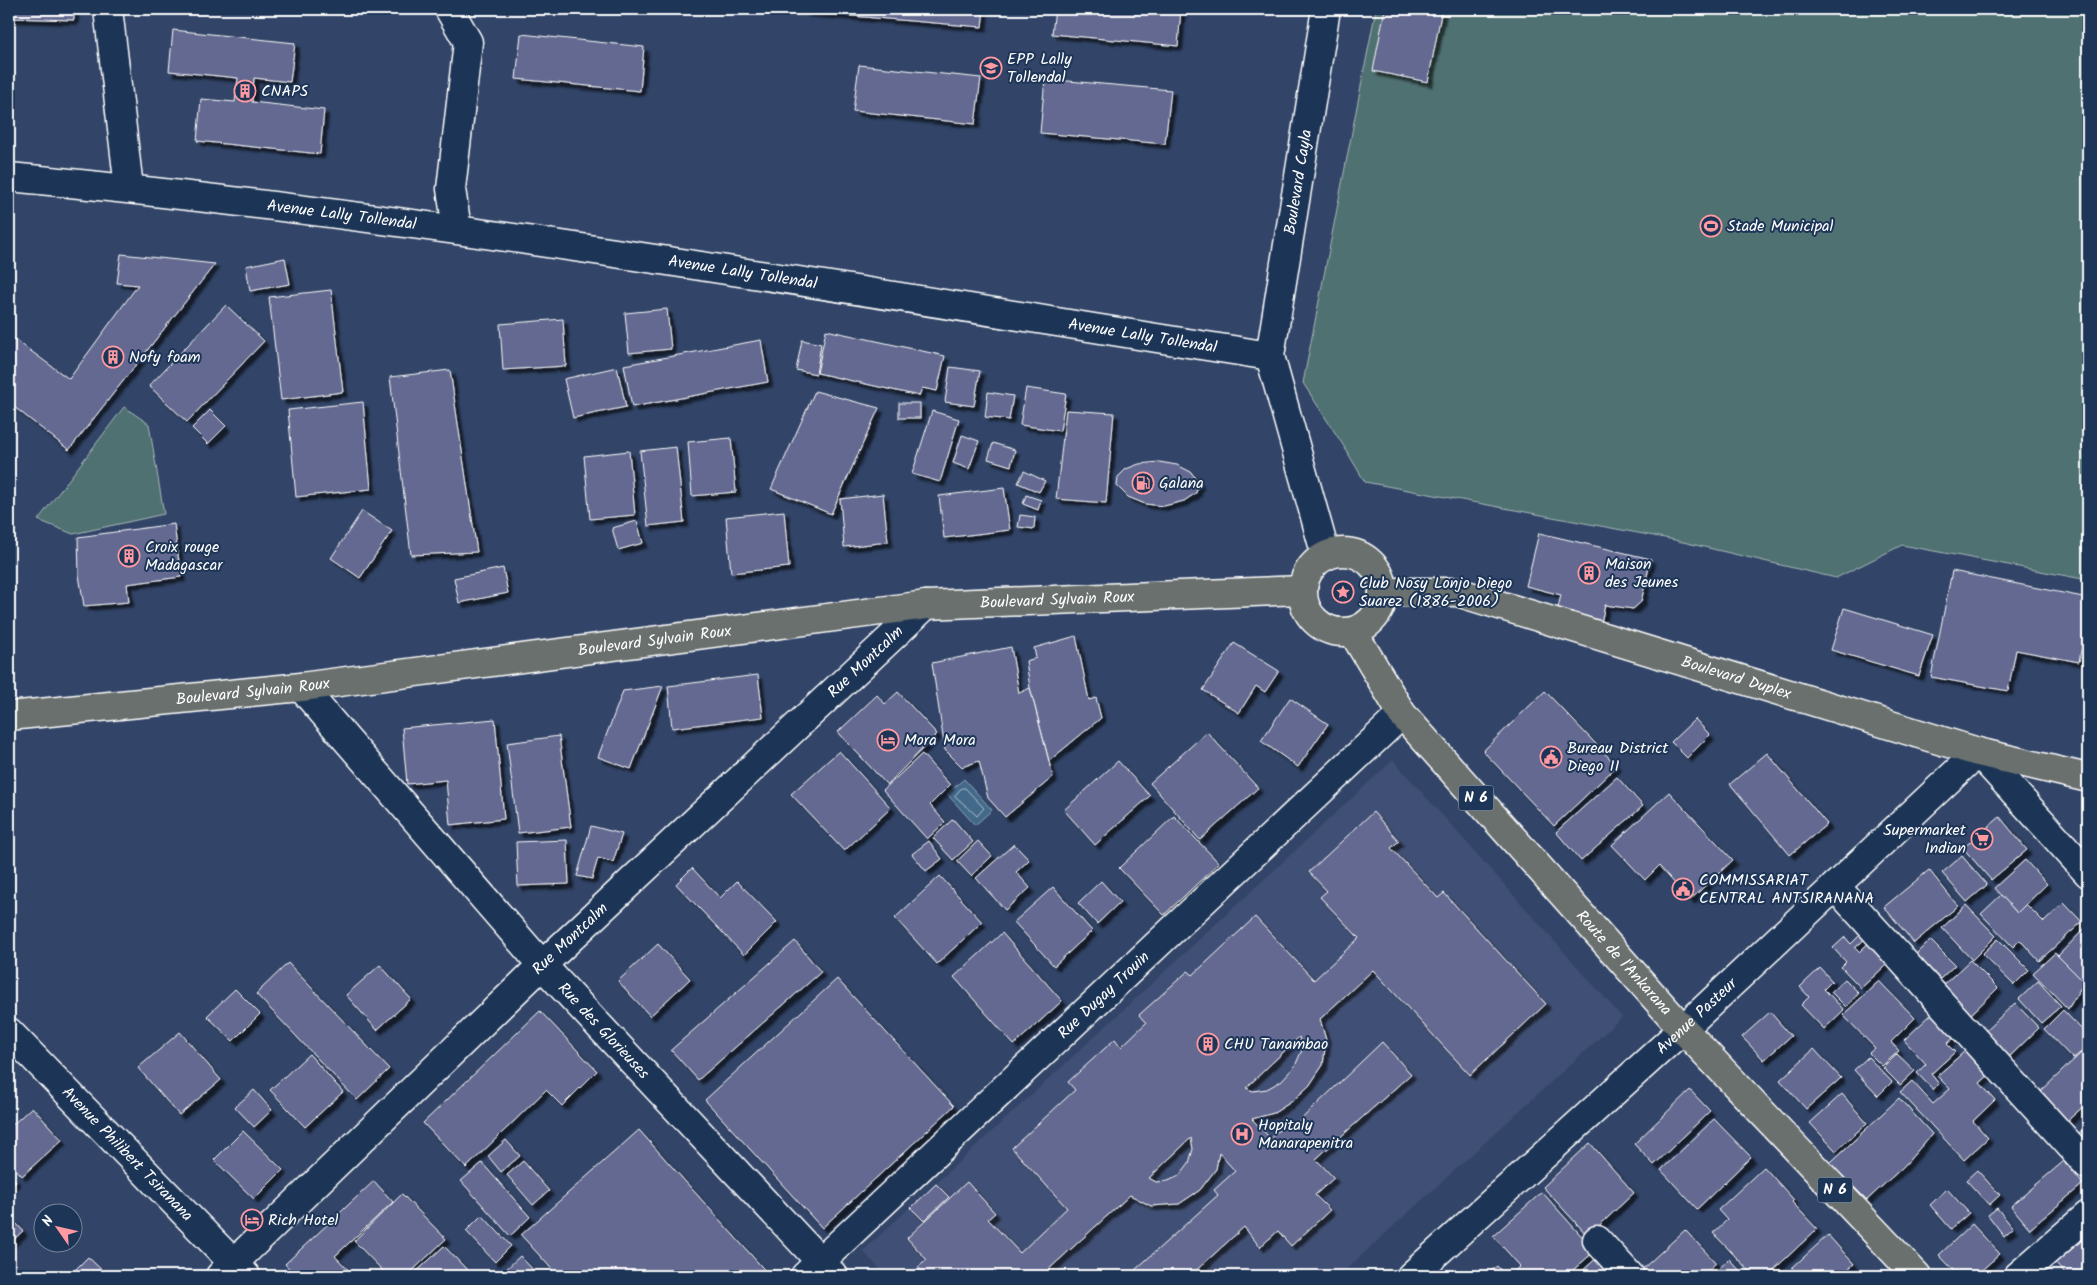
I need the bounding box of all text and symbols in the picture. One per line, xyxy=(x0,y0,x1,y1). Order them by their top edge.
place label: EPP Lally Tollendal xyxy=(1007,47,1072,90)
school or university icon: EPP Lally Tollendal xyxy=(979,56,1003,80)
building icon: CNAPS xyxy=(233,79,257,103)
place label: CNAPS xyxy=(261,79,309,104)
street label: Boulevard Cayla xyxy=(1277,127,1319,236)
street label: Avenue Lally Tollendal xyxy=(266,193,418,237)
sports icon: Stade Municipal xyxy=(1699,214,1723,238)
place label: Stade Municipal xyxy=(1727,214,1834,239)
street label: Avenue Lally Tollendal xyxy=(667,249,819,296)
street label: Avenue Lally Tollendal xyxy=(1067,312,1219,360)
building icon: Nofy foam xyxy=(101,345,125,369)
place label: Nofy foam xyxy=(129,345,201,370)
fuel station icon: Galana xyxy=(1131,471,1155,495)
place label: Galana xyxy=(1159,471,1204,496)
place label: Croix rouge Madagascar xyxy=(145,535,224,578)
building icon: Croix rouge Madagascar xyxy=(117,544,141,568)
place label: Maison des Jeunes xyxy=(1605,552,1679,595)
building icon: Maison des Jeunes xyxy=(1577,561,1601,585)
place label: Club Nosy Lonjo Diego Suarez (1886-2006) xyxy=(1359,571,1512,614)
place icon: Club Nosy Lonjo Diego Suarez (1886-2006) xyxy=(1331,580,1355,604)
street label: Boulevard Sylvain Roux xyxy=(979,584,1136,615)
street label: Boulevard Sylvain Roux xyxy=(576,618,734,663)
street label: Rue Montcalm xyxy=(822,619,909,704)
street label: Boulevard Duplex xyxy=(1678,649,1795,707)
street label: Boulevard Sylvain Roux xyxy=(175,671,332,712)
hotel icon: Mora Mora xyxy=(876,728,900,752)
place label: Mora Mora xyxy=(904,728,976,753)
place label: Bureau District Diego II xyxy=(1567,736,1669,779)
public building icon: Bureau District Diego II xyxy=(1539,745,1563,769)
road number: N 6 xyxy=(1458,786,1494,810)
place label: Supermarket Indian xyxy=(1883,818,1967,861)
supermarket icon: Supermarket Indian xyxy=(1970,827,1994,851)
place label: COMMISSARIAT CENTRAL ANTSIRANANA xyxy=(1699,868,1875,911)
public building icon: COMMISSARIAT CENTRAL ANTSIRANANA xyxy=(1671,877,1695,901)
street label: Rue Montcalm xyxy=(526,896,614,981)
street label: Route de l'Ankarana xyxy=(1570,904,1678,1021)
street label: Rue Dugay Trouin xyxy=(1052,945,1155,1045)
street label: Avenue Pasteur xyxy=(1650,971,1744,1060)
street label: Rue des Glorieuses xyxy=(552,977,656,1085)
building icon: CHU Tanambao xyxy=(1196,1032,1220,1056)
place label: CHU Tanambao xyxy=(1224,1032,1328,1057)
street label: Avenue Philibert Tsiranana xyxy=(56,1081,199,1227)
place label: Hopitaly Manarapenitra xyxy=(1258,1113,1353,1156)
hospital icon: Hopitaly Manarapenitra xyxy=(1230,1122,1254,1146)
road number: N 6 xyxy=(1818,1178,1852,1202)
north arrow xyxy=(32,1202,82,1252)
hotel icon: Rich Hotel xyxy=(240,1208,264,1232)
place label: Rich Hotel xyxy=(268,1208,339,1233)
text: N xyxy=(36,1211,60,1231)

